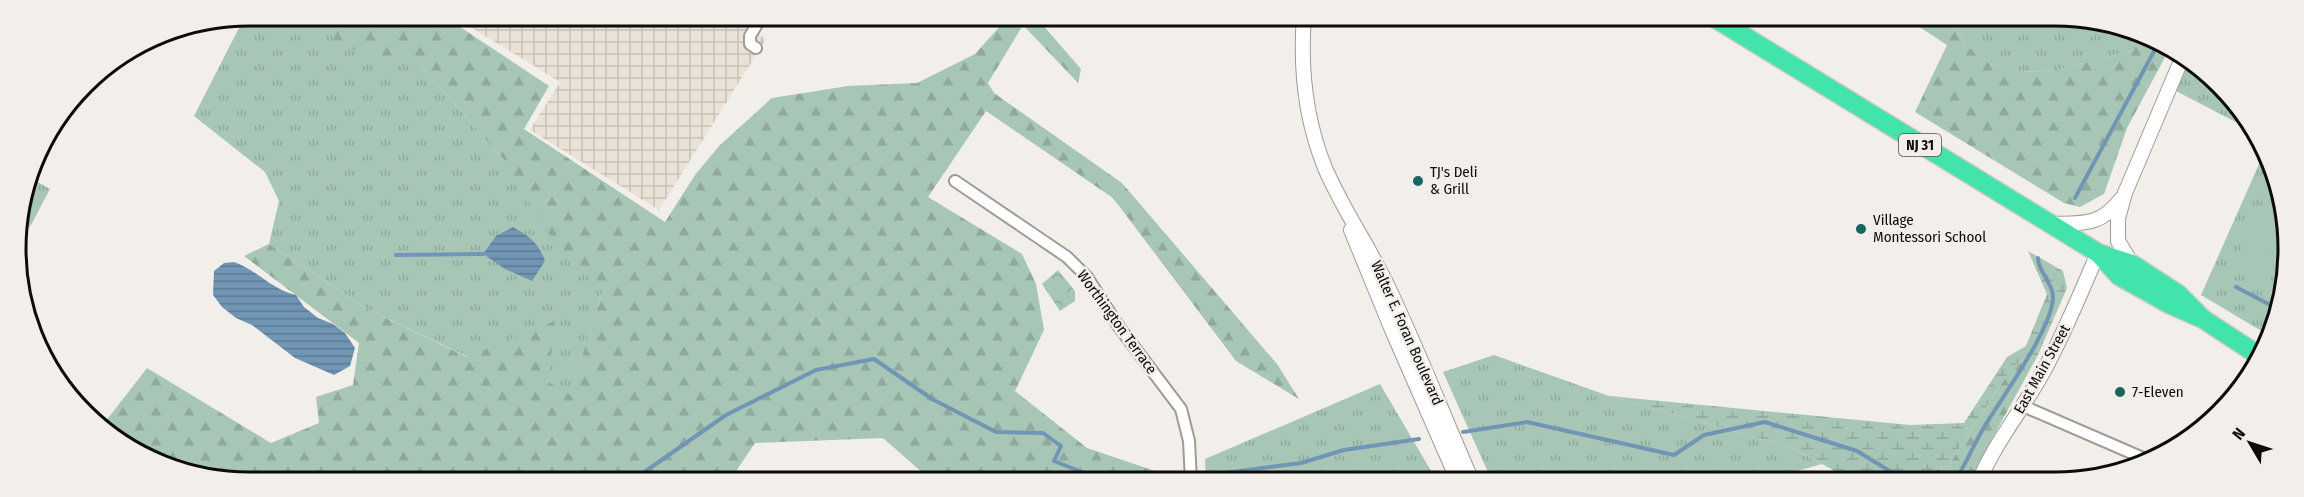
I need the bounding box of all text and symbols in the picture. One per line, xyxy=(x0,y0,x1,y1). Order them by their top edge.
road number: NJ 31 xyxy=(1899,134,1941,156)
place label: TJ's Deli & Grill xyxy=(1430,163,1478,198)
marker: TJ's Deli & Grill xyxy=(1411,174,1425,188)
place label: Village Montessori School xyxy=(1873,211,1986,246)
marker: Village Montessori School xyxy=(1854,222,1868,236)
street label: Walter E. Foran Boulevard xyxy=(1367,258,1447,408)
street label: Worthington Terrace xyxy=(1073,266,1161,378)
street label: East Main Street xyxy=(2010,321,2074,417)
place label: 7-Eleven xyxy=(2132,383,2184,401)
marker: 7-Eleven xyxy=(2113,385,2127,399)
north arrow xyxy=(2220,413,2280,473)
text: N xyxy=(2228,424,2249,444)

